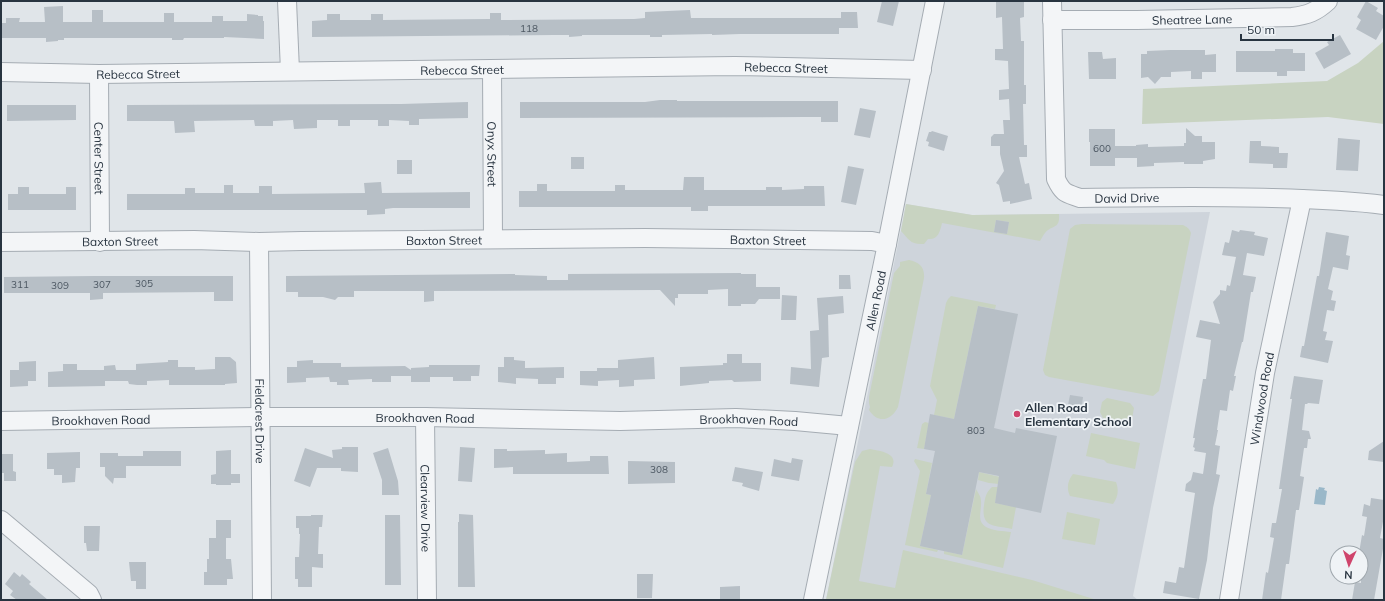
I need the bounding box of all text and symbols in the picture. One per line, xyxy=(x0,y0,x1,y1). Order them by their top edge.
street label: Sheatree Lane xyxy=(1152,11,1232,27)
scale bar xyxy=(1241,16,1333,42)
house number: 118 xyxy=(520,22,538,35)
text: 50 m xyxy=(1247,22,1275,37)
street label: Rebecca Street xyxy=(744,59,828,75)
street label: Rebecca Street xyxy=(420,61,504,77)
street label: Rebecca Street xyxy=(96,65,180,82)
street label: Onyx Street xyxy=(485,121,500,187)
street label: Center Street xyxy=(92,122,107,194)
house number: 600 xyxy=(1093,142,1111,155)
street label: David Drive xyxy=(1094,189,1159,205)
street label: Baxton Street xyxy=(406,232,482,248)
street label: Baxton Street xyxy=(730,232,806,248)
street label: Baxton Street xyxy=(82,233,158,249)
street label: Allen Road xyxy=(862,269,889,332)
house number: 305 xyxy=(135,277,153,290)
house number: 311 xyxy=(11,278,29,291)
house number: 307 xyxy=(93,278,111,291)
house number: 309 xyxy=(51,279,69,292)
street label: Windwood Road xyxy=(1246,351,1277,446)
street label: Fieldcrest Drive xyxy=(253,378,268,464)
place label: Allen Road Elementary School xyxy=(1025,400,1132,429)
street label: Brookhaven Road xyxy=(375,409,475,426)
marker: Allen Road Elementary School xyxy=(1012,409,1022,419)
street label: Brookhaven Road xyxy=(699,410,799,429)
street label: Brookhaven Road xyxy=(51,411,151,428)
house number: 803 xyxy=(967,424,985,437)
house number: 308 xyxy=(650,463,668,476)
street label: Clearview Drive xyxy=(418,464,434,552)
north arrow xyxy=(1329,545,1369,585)
text: N xyxy=(1344,568,1353,582)

